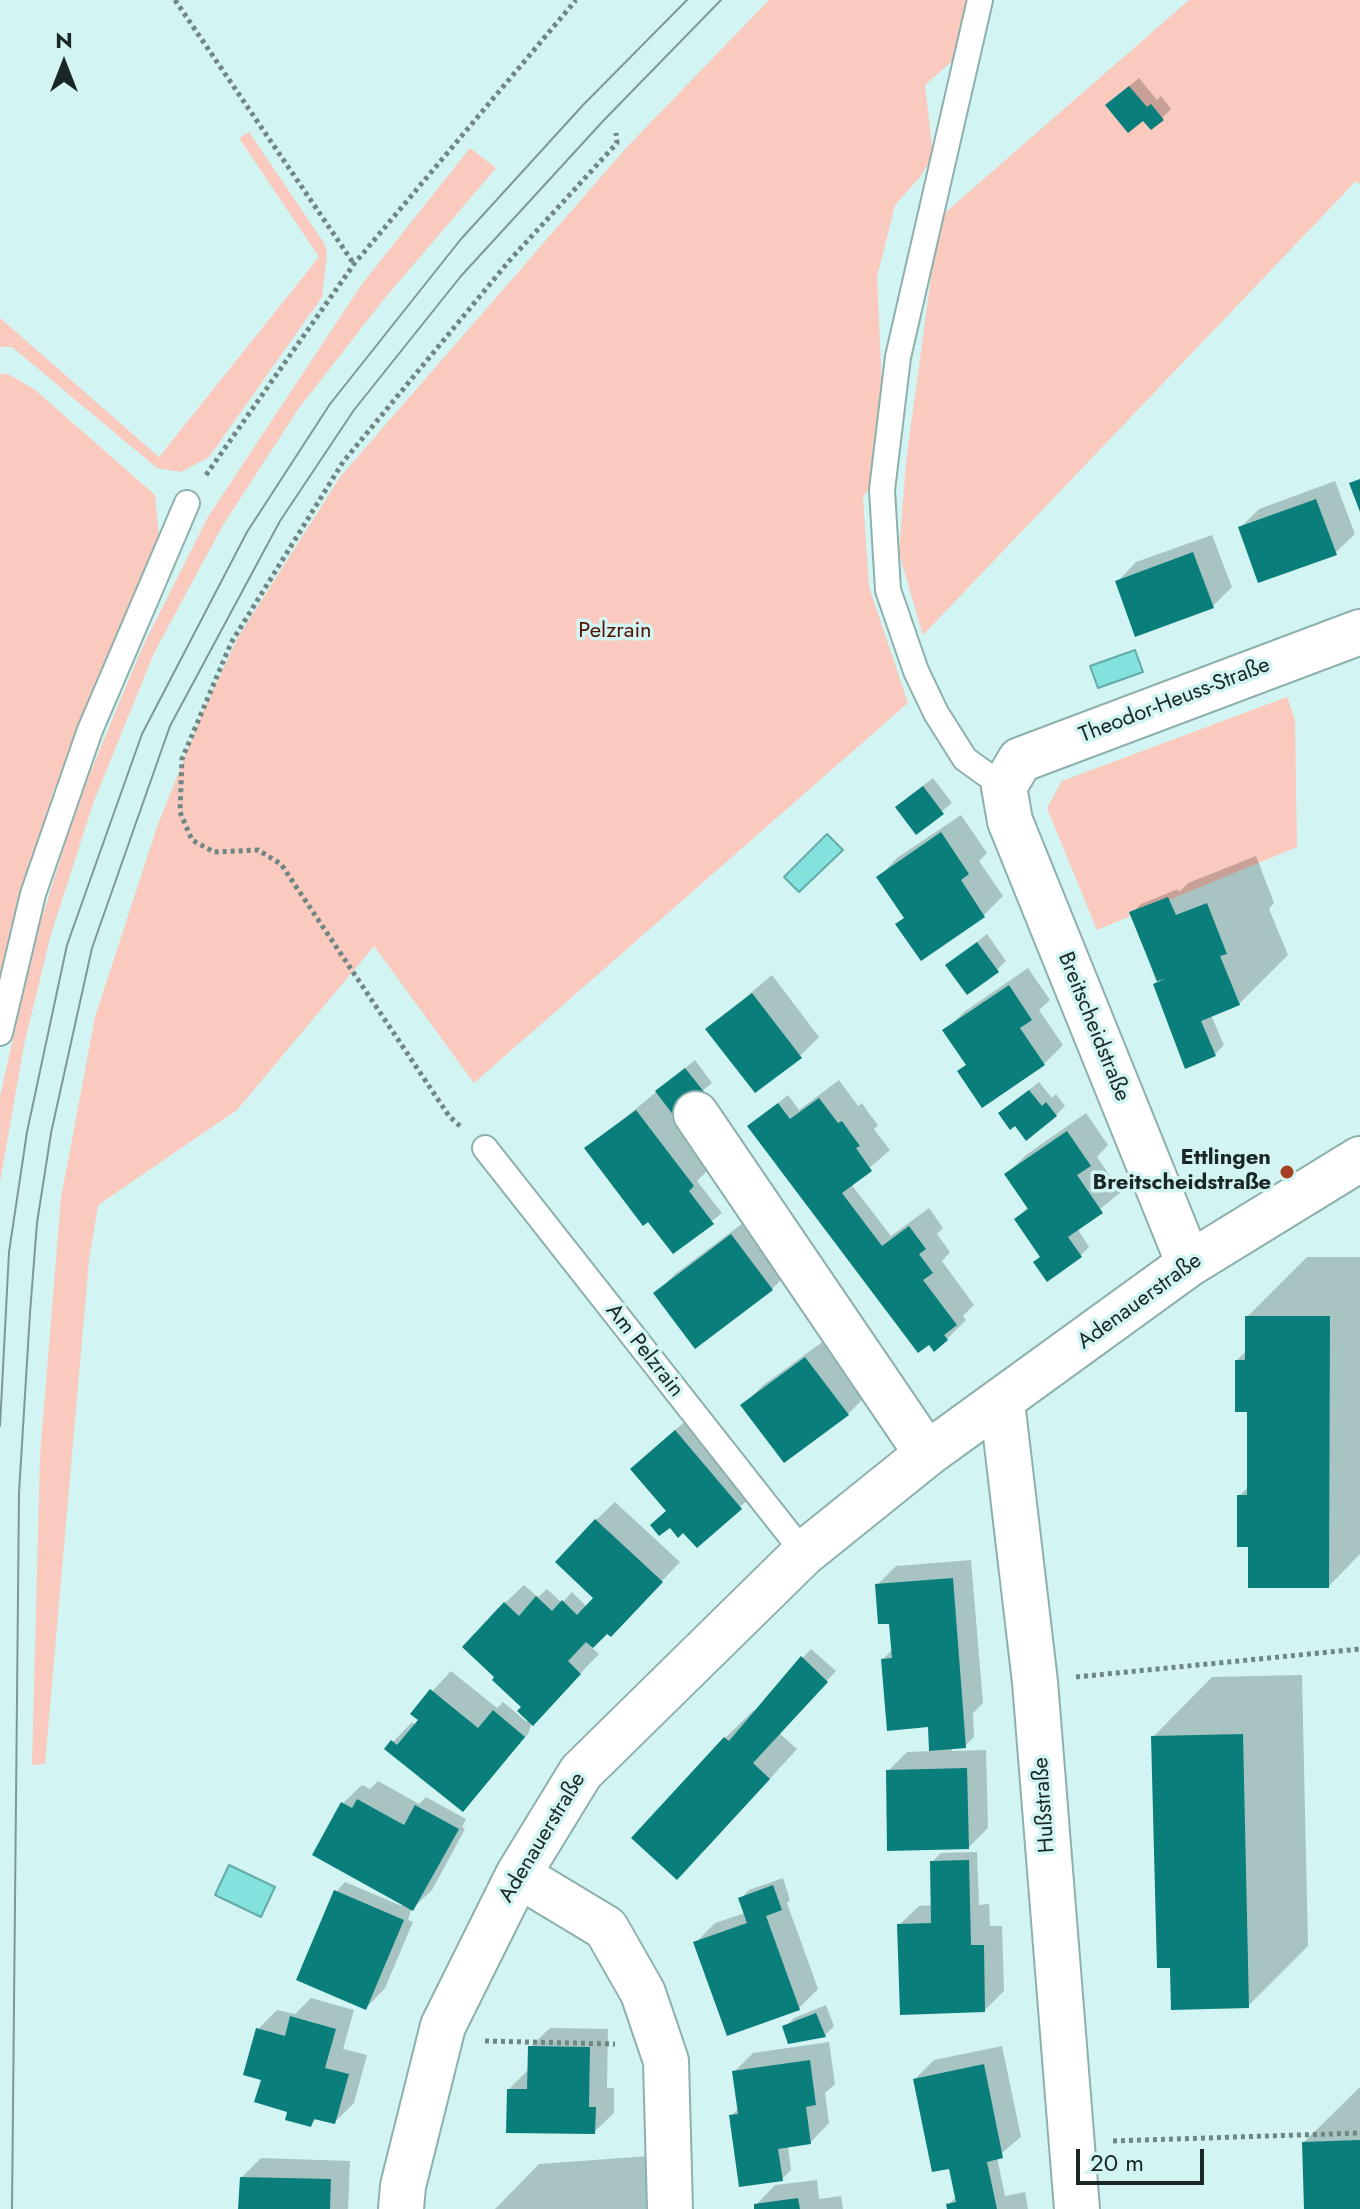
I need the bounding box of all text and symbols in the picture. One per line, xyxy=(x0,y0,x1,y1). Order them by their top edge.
north arrow xyxy=(24,24,104,104)
text: N xyxy=(55,24,73,56)
park label: Pelzrain xyxy=(578,619,652,645)
street label: Theodor-Heuss-Straße xyxy=(1076,652,1274,750)
street label: Breitscheidstraße xyxy=(1051,949,1135,1105)
place label: Ettlingen Breitscheidstraße xyxy=(1093,1146,1271,1198)
marker: Ettlingen Breitscheidstraße xyxy=(1278,1163,1296,1181)
street label: Adenauerstraße xyxy=(1073,1248,1207,1356)
street label: Am Pelzrain xyxy=(599,1299,689,1403)
street label: Hußstraße xyxy=(1028,1756,1062,1854)
street label: Adenauerstraße xyxy=(494,1768,592,1908)
scale bar xyxy=(1080,2133,1208,2183)
text: 20 m xyxy=(1090,2145,1144,2180)

